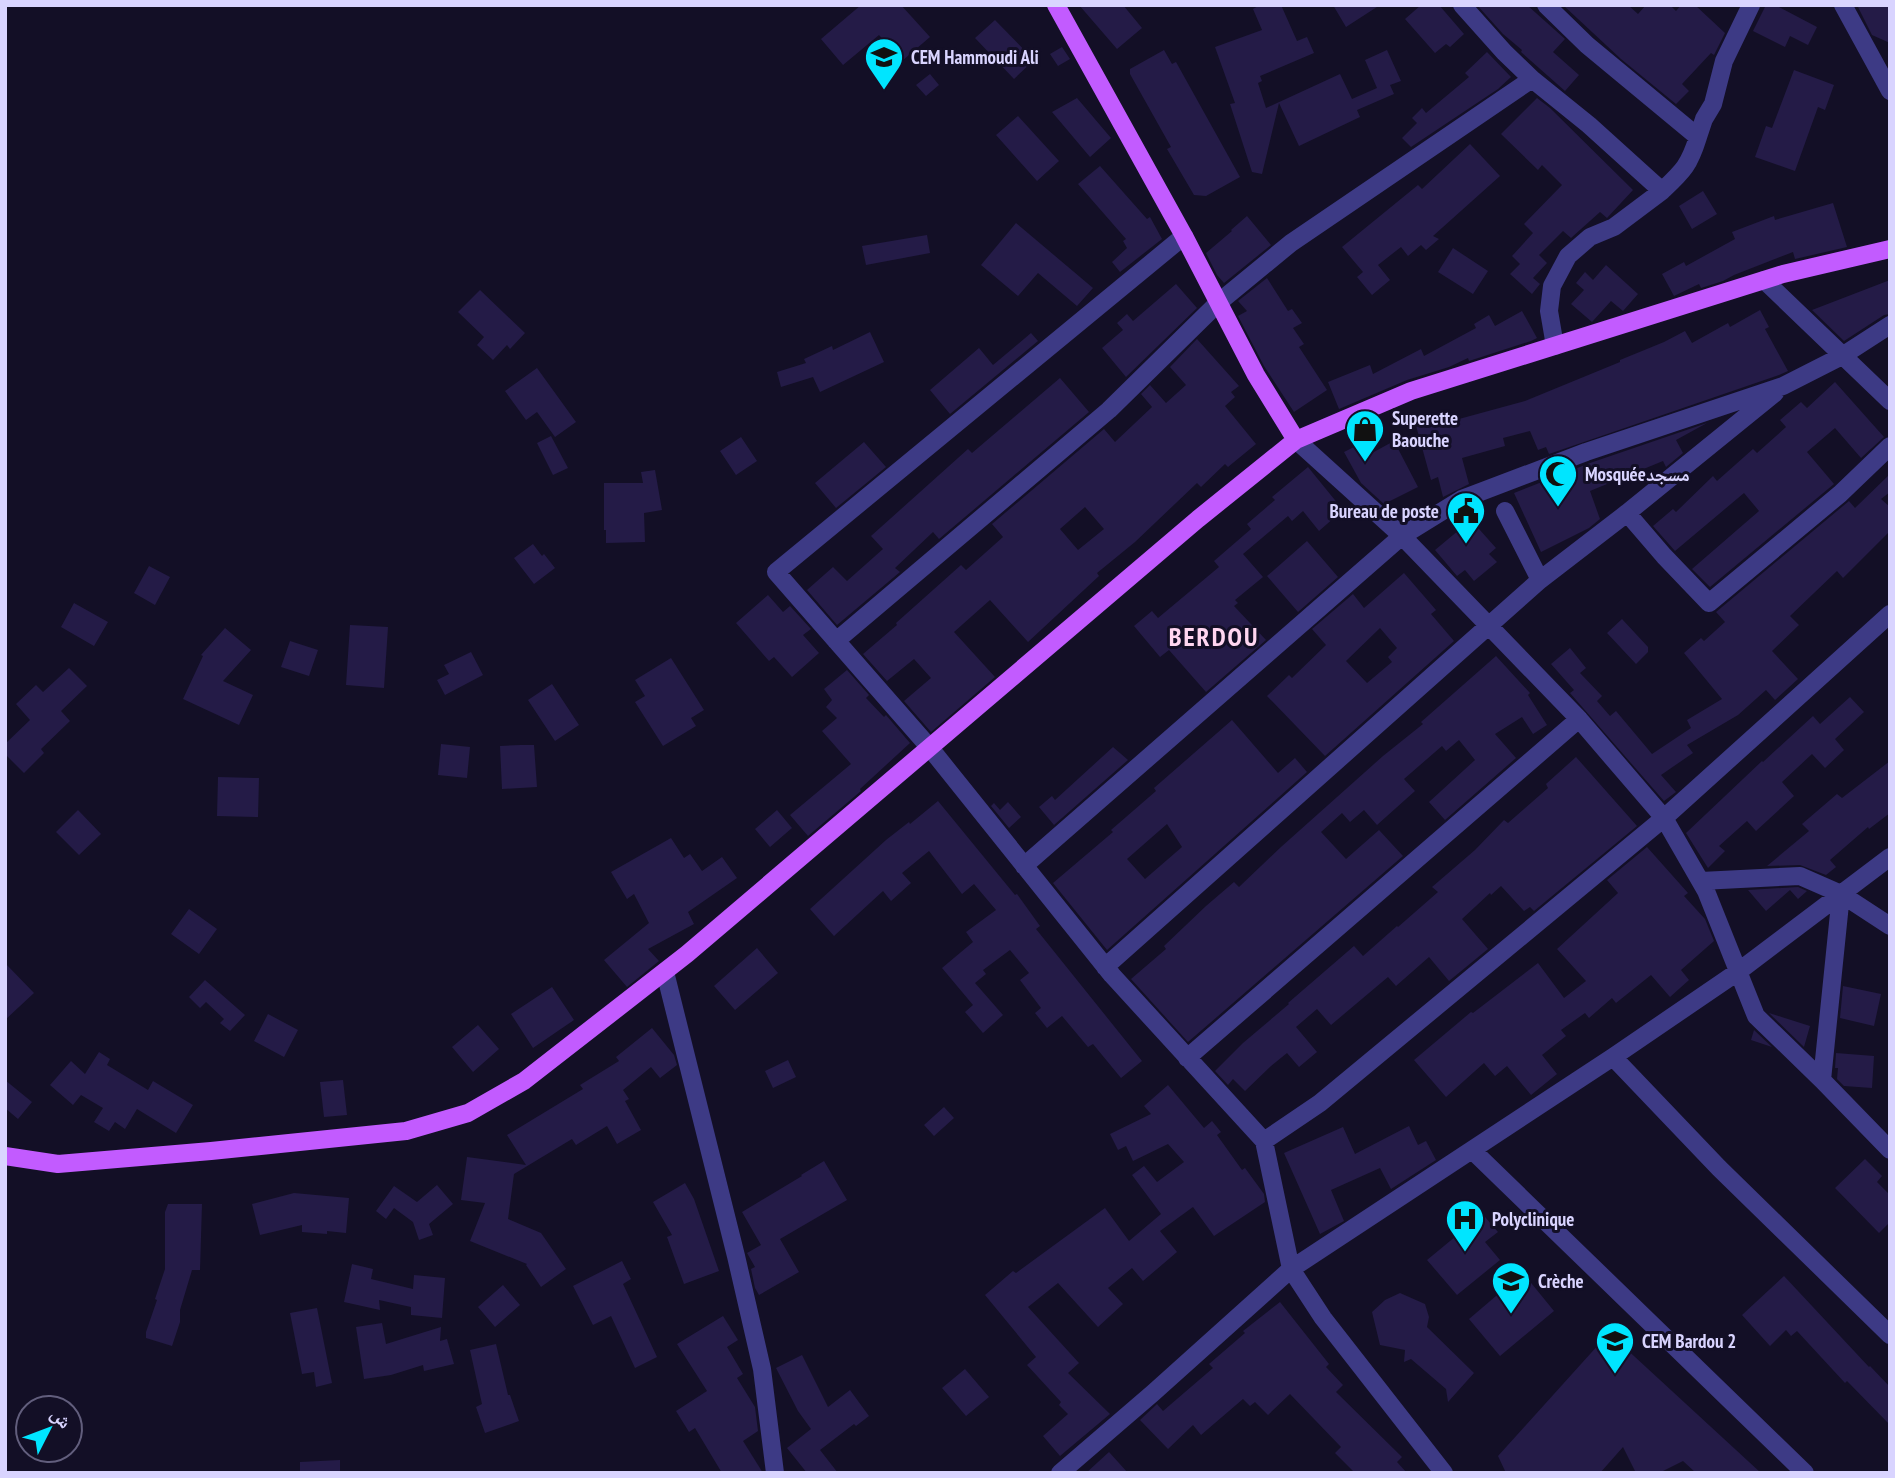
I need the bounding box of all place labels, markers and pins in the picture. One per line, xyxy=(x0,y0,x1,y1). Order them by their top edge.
school or university icon: CEM Hammoudi Ali xyxy=(863,36,905,91)
place label: CEM Hammoudi Ali xyxy=(911,45,1039,69)
place label: Superette Baouche xyxy=(1392,406,1458,452)
shop icon: Superette Baouche xyxy=(1344,408,1386,463)
mosque icon: Mosquéeمسجد xyxy=(1537,453,1579,508)
place label: Mosquéeمسجد xyxy=(1585,462,1690,486)
public building icon: Bureau de poste xyxy=(1445,490,1487,545)
place label: Bureau de poste xyxy=(1330,499,1439,523)
hospital icon: Polyclinique xyxy=(1444,1198,1486,1253)
place label: Polyclinique xyxy=(1492,1207,1574,1231)
school or university icon: Crèche xyxy=(1490,1260,1532,1315)
place label: Crèche xyxy=(1538,1269,1584,1293)
school or university icon: CEM Bardou 2 xyxy=(1594,1320,1636,1375)
place label: CEM Bardou 2 xyxy=(1642,1329,1736,1353)

